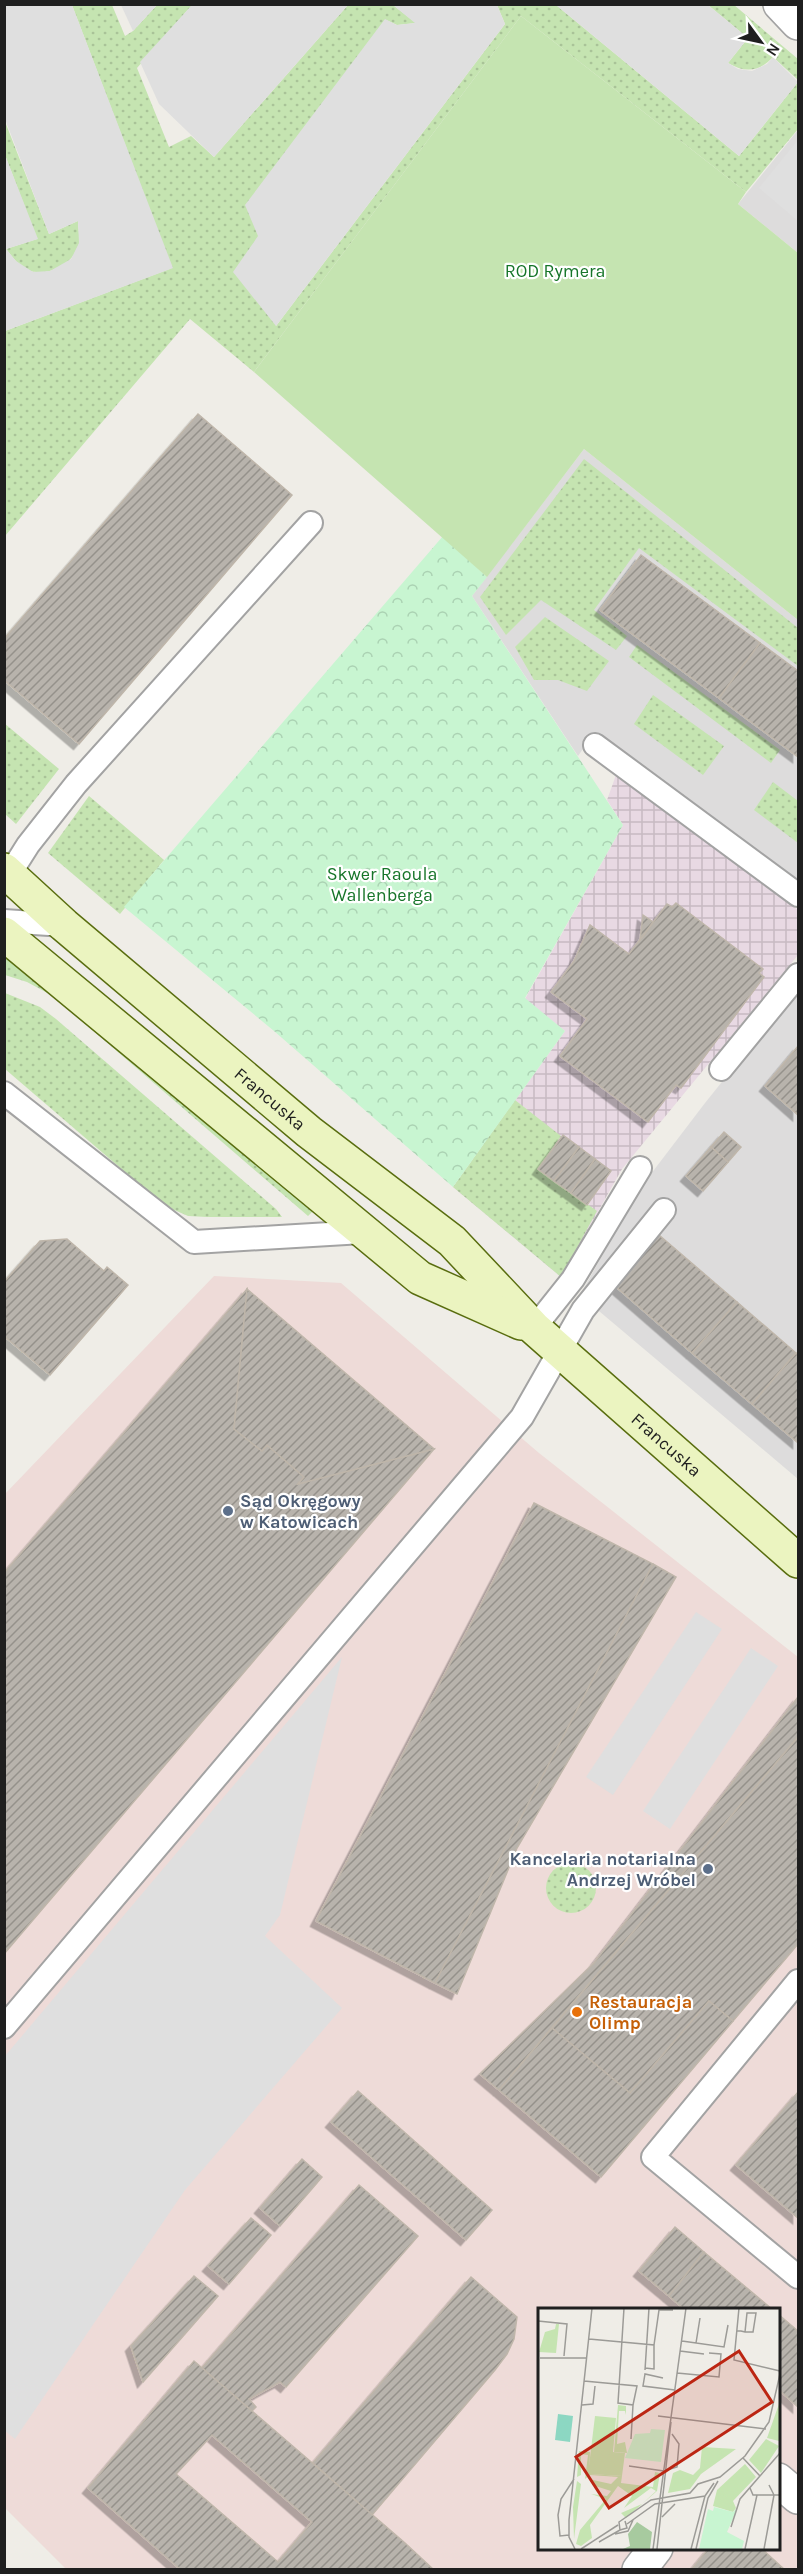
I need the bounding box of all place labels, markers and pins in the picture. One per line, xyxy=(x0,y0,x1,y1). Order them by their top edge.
place label: Sąd Okręgowy w Katowicach xyxy=(240,1490,361,1533)
marker: Sąd Okręgowy w Katowicach xyxy=(221,1504,235,1518)
place label: Kancelaria notarialna Andrzej Wróbel xyxy=(510,1848,696,1891)
marker: Kancelaria notarialna Andrzej Wróbel xyxy=(701,1862,715,1876)
place label: Restauracja Olimp xyxy=(589,1991,692,2034)
marker: Restauracja Olimp xyxy=(570,2005,584,2019)

